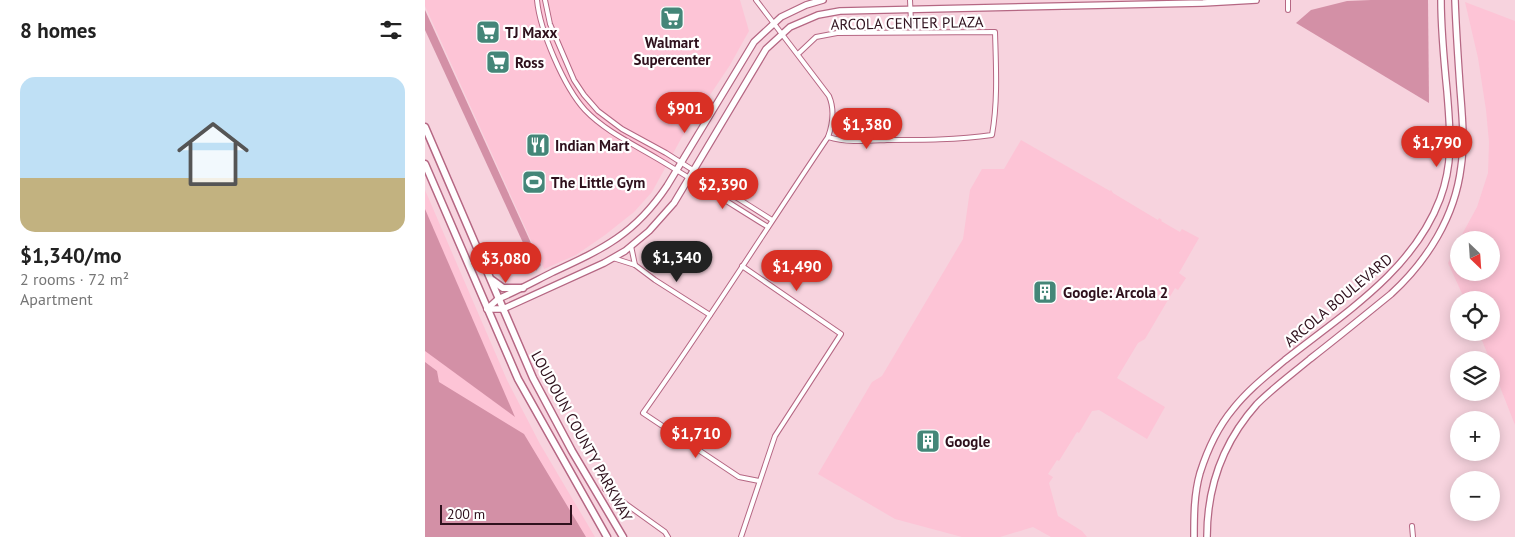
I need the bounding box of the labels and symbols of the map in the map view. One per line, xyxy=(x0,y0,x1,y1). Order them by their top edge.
supermarket icon: Walmart Supercenter xyxy=(659,5,685,31)
street label: ARCOLA CENTER PLAZA xyxy=(830,12,984,34)
supermarket icon: TJ Maxx xyxy=(475,19,501,45)
place label: TJ Maxx xyxy=(505,23,558,42)
place label: Walmart Supercenter xyxy=(633,33,711,69)
supermarket icon: Ross xyxy=(485,49,511,75)
place label: Ross xyxy=(515,53,544,72)
pin: $901 xyxy=(655,92,715,134)
pin: $1,380 xyxy=(826,108,908,150)
pin: $1,790 xyxy=(1396,126,1478,168)
restaurant icon: Indian Mart xyxy=(525,132,551,158)
place label: Indian Mart xyxy=(555,136,630,155)
pin: $2,390 xyxy=(682,168,764,210)
sports icon: The Little Gym xyxy=(521,169,547,195)
place label: The Little Gym xyxy=(551,173,645,192)
north arrow xyxy=(1450,231,1500,281)
pin: $1,340 xyxy=(636,240,718,283)
pin: $3,080 xyxy=(465,242,547,284)
street label: ARCOLA BOULEVARD xyxy=(1280,249,1396,351)
pin: $1,490 xyxy=(756,250,838,292)
building icon: Google: Arcola 2 xyxy=(1032,279,1058,305)
place label: Google: Arcola 2 xyxy=(1063,283,1168,302)
street label: LOUDOUN COUNTY PARKWAY xyxy=(527,348,637,525)
pin: $1,710 xyxy=(655,416,737,459)
building icon: Google xyxy=(915,428,941,454)
place label: Google xyxy=(945,432,991,451)
scale bar xyxy=(440,502,573,525)

